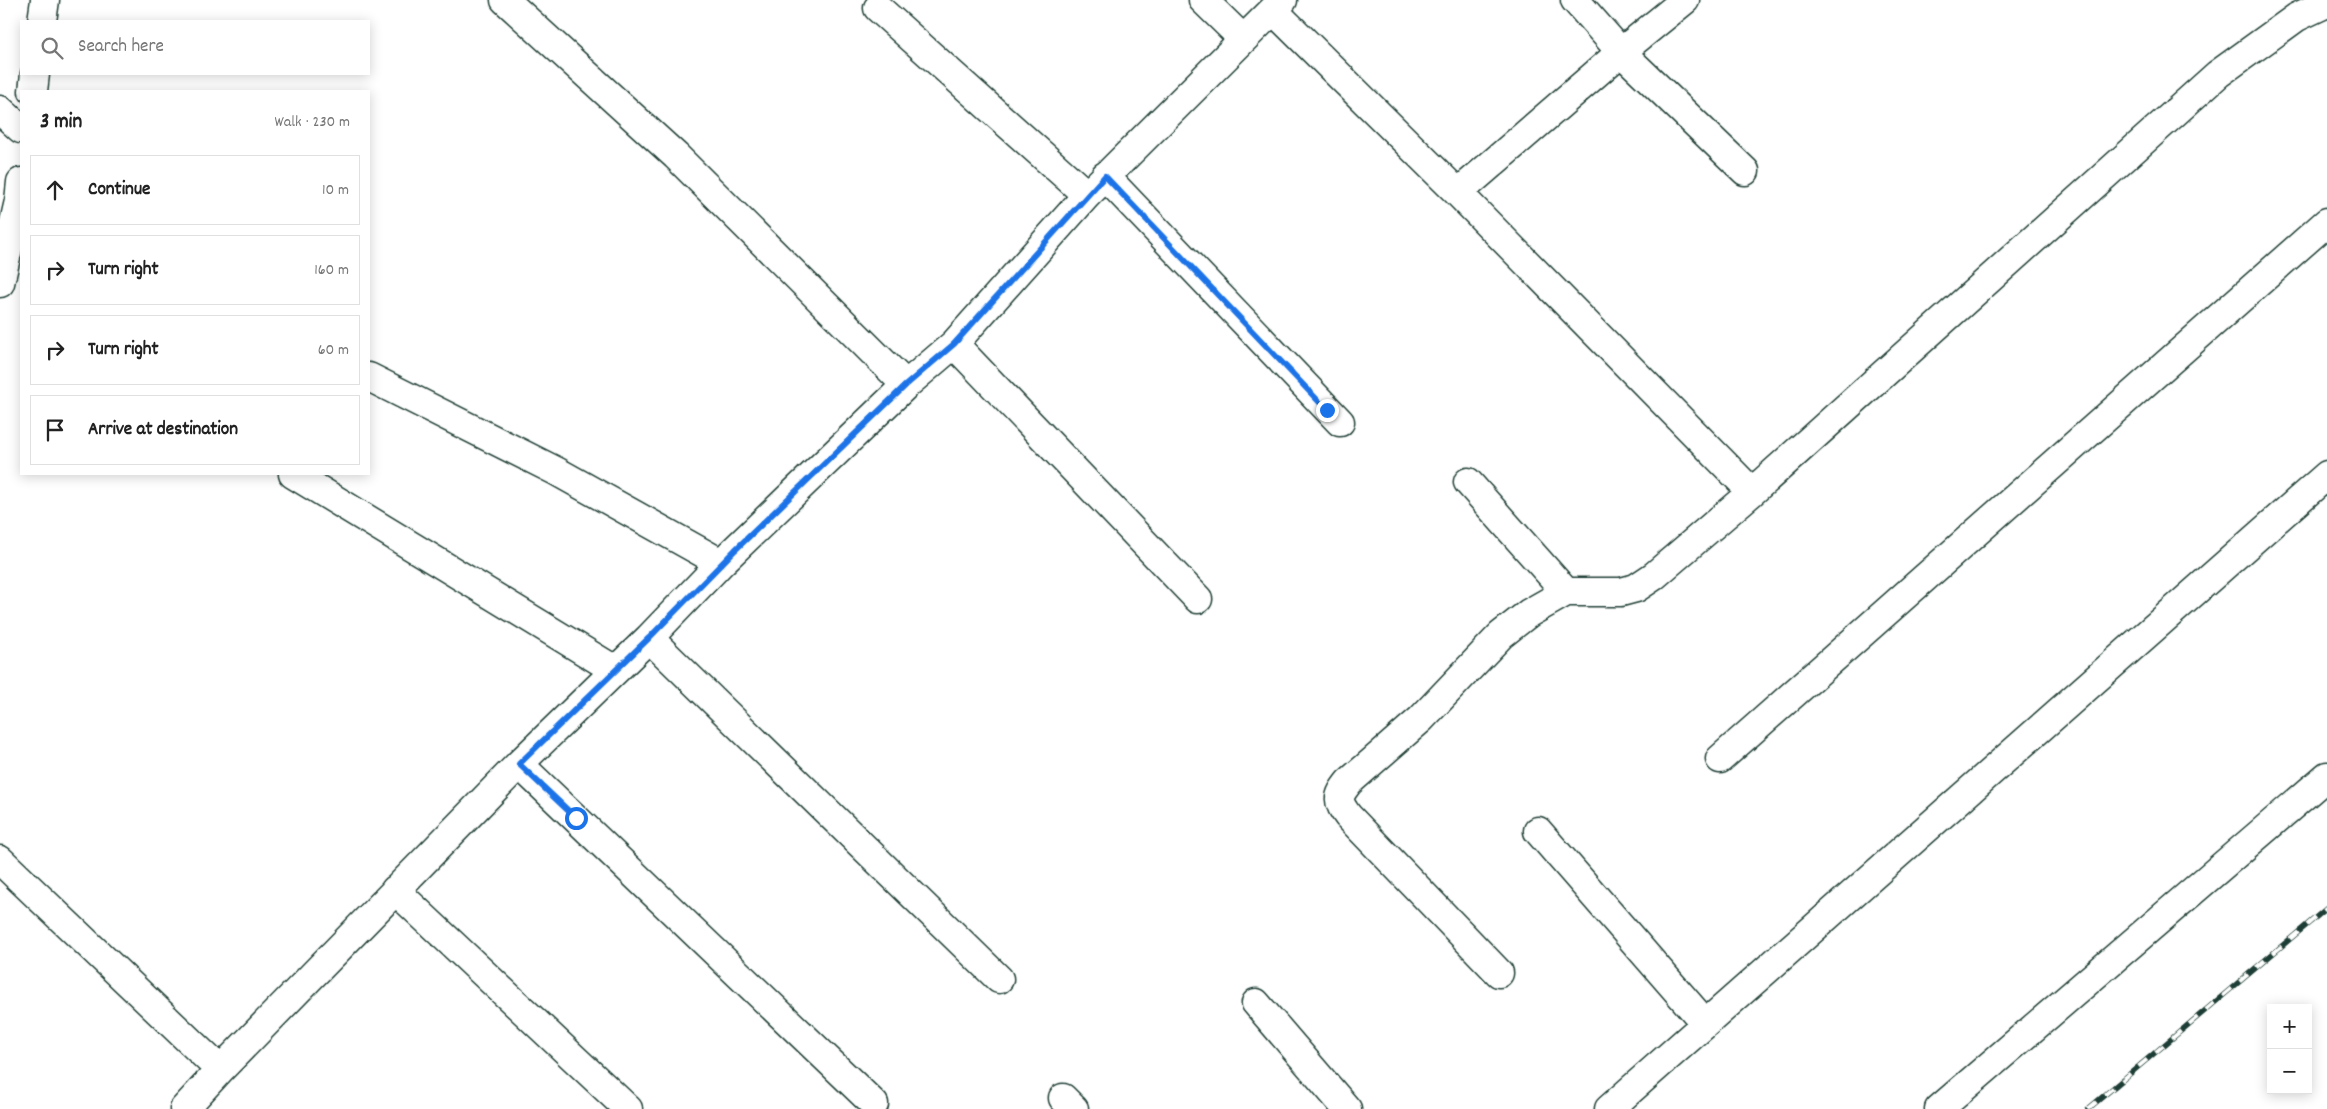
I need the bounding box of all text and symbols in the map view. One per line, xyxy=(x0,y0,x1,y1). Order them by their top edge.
search box xyxy=(20,20,370,75)
icon: search xyxy=(38,34,66,62)
text: Search here xyxy=(78,34,164,61)
text: 3 min xyxy=(40,108,82,138)
text: Walk · 230 m xyxy=(274,111,350,134)
icon: ahead xyxy=(41,176,69,204)
text: Continue xyxy=(88,177,150,204)
text: 10 m xyxy=(322,179,349,202)
icon: right xyxy=(41,256,69,284)
text: Turn right xyxy=(88,257,159,284)
text: 160 m xyxy=(314,259,349,282)
icon: right xyxy=(41,336,69,364)
text: Turn right xyxy=(88,337,159,364)
text: 60 m xyxy=(318,339,349,362)
route end xyxy=(1316,399,1339,422)
icon: arrive xyxy=(41,416,69,444)
text: Arrive at destination xyxy=(88,417,238,444)
route start xyxy=(565,807,588,830)
map controls xyxy=(2267,1004,2312,1094)
button: + xyxy=(2267,1004,2312,1049)
button: − xyxy=(2267,1049,2312,1094)

